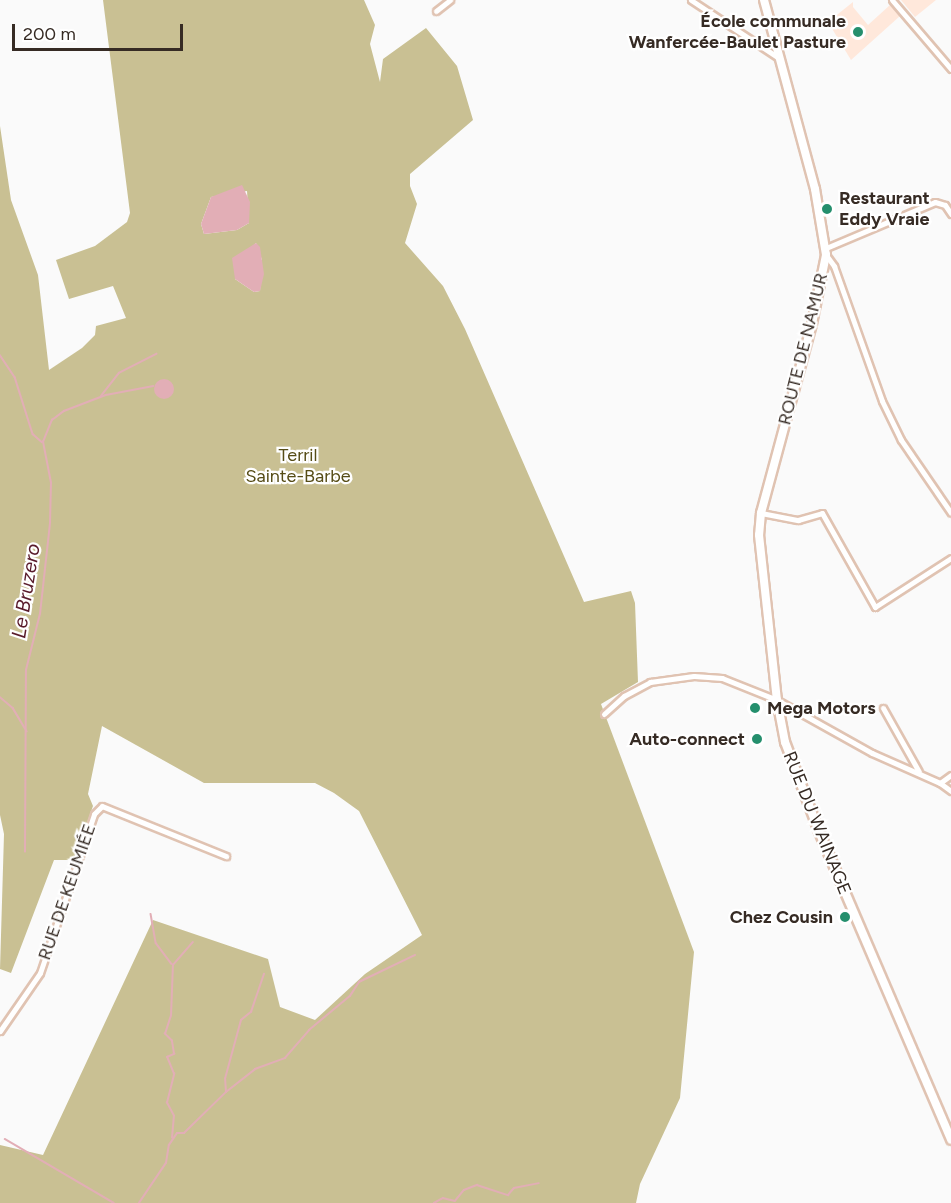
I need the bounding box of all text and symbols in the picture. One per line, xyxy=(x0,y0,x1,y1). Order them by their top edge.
place label: École communale Wanfercée-Baulet Pasture xyxy=(629,11,846,54)
scale bar xyxy=(15,12,186,50)
text: 200 m xyxy=(23,23,76,45)
marker: École communale Wanfercée-Baulet Pasture xyxy=(851,25,865,39)
place label: Restaurant Eddy Vraie xyxy=(839,188,930,230)
marker: Restaurant Eddy Vraie xyxy=(820,202,834,216)
street label: ROUTE DE NAMUR xyxy=(774,271,832,427)
park label: Terril Sainte-Barbe xyxy=(245,445,351,488)
water label: Le Bruzero xyxy=(7,542,45,640)
place label: Mega Motors xyxy=(767,697,876,719)
marker: Mega Motors xyxy=(748,701,762,715)
place label: Auto-connect xyxy=(629,728,745,750)
marker: Auto-connect xyxy=(750,732,764,746)
street label: RUE DU WAINAGE xyxy=(778,748,856,898)
street label: RUE DE KEUMIÉE xyxy=(34,821,100,963)
place label: Chez Cousin xyxy=(730,906,833,928)
marker: Chez Cousin xyxy=(838,910,852,924)

